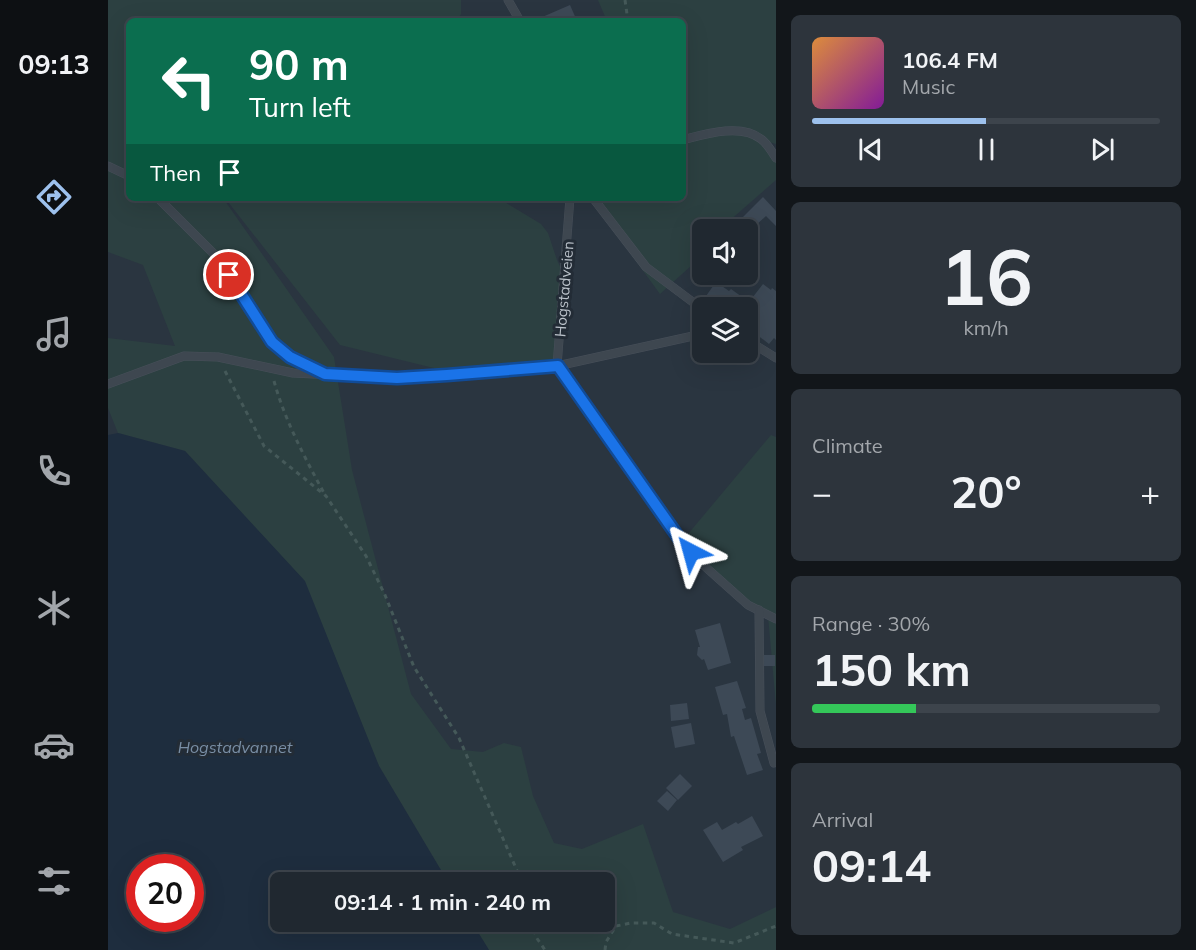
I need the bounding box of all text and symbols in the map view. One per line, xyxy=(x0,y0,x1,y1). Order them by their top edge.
text: 90 m xyxy=(249,38,349,91)
icon: left xyxy=(150,42,228,120)
text: 106.4 FM xyxy=(902,46,998,74)
text: 09:13 xyxy=(18,47,90,81)
text: Music xyxy=(902,74,955,99)
text: Turn left xyxy=(249,90,351,124)
icon: previous xyxy=(854,133,887,166)
icon: pause xyxy=(970,133,1003,166)
icon: next xyxy=(1086,133,1119,166)
icon: arrive xyxy=(213,156,246,189)
text: Then xyxy=(150,159,201,187)
icon: directions xyxy=(33,176,75,218)
map controls xyxy=(692,219,758,363)
button: sound xyxy=(692,219,758,285)
text: 16 xyxy=(939,227,1033,325)
street label: Hogstadveien xyxy=(550,240,578,338)
pin xyxy=(203,249,254,300)
icon: arrive xyxy=(212,258,245,291)
button: layers xyxy=(692,297,758,363)
icon: music xyxy=(33,313,75,355)
text: km/h xyxy=(963,315,1009,340)
text: Climate xyxy=(812,433,883,458)
icon: phone xyxy=(33,450,75,492)
text: 20° xyxy=(950,463,1022,519)
text: − xyxy=(812,472,832,513)
text: + xyxy=(1140,472,1160,513)
position arrow xyxy=(659,520,723,584)
icon: climate xyxy=(33,587,75,629)
text: Range · 30% xyxy=(812,611,930,636)
text: 150 km xyxy=(812,641,971,697)
icon: car xyxy=(33,724,75,766)
water label: Hogstadvannet xyxy=(178,737,293,757)
text: Arrival xyxy=(812,807,873,832)
text: 09:14 xyxy=(812,837,931,893)
speed limit sign: 20 xyxy=(126,854,204,932)
icon: filters xyxy=(33,860,75,902)
text: 09:14 · 1 min · 240 m xyxy=(334,888,551,916)

